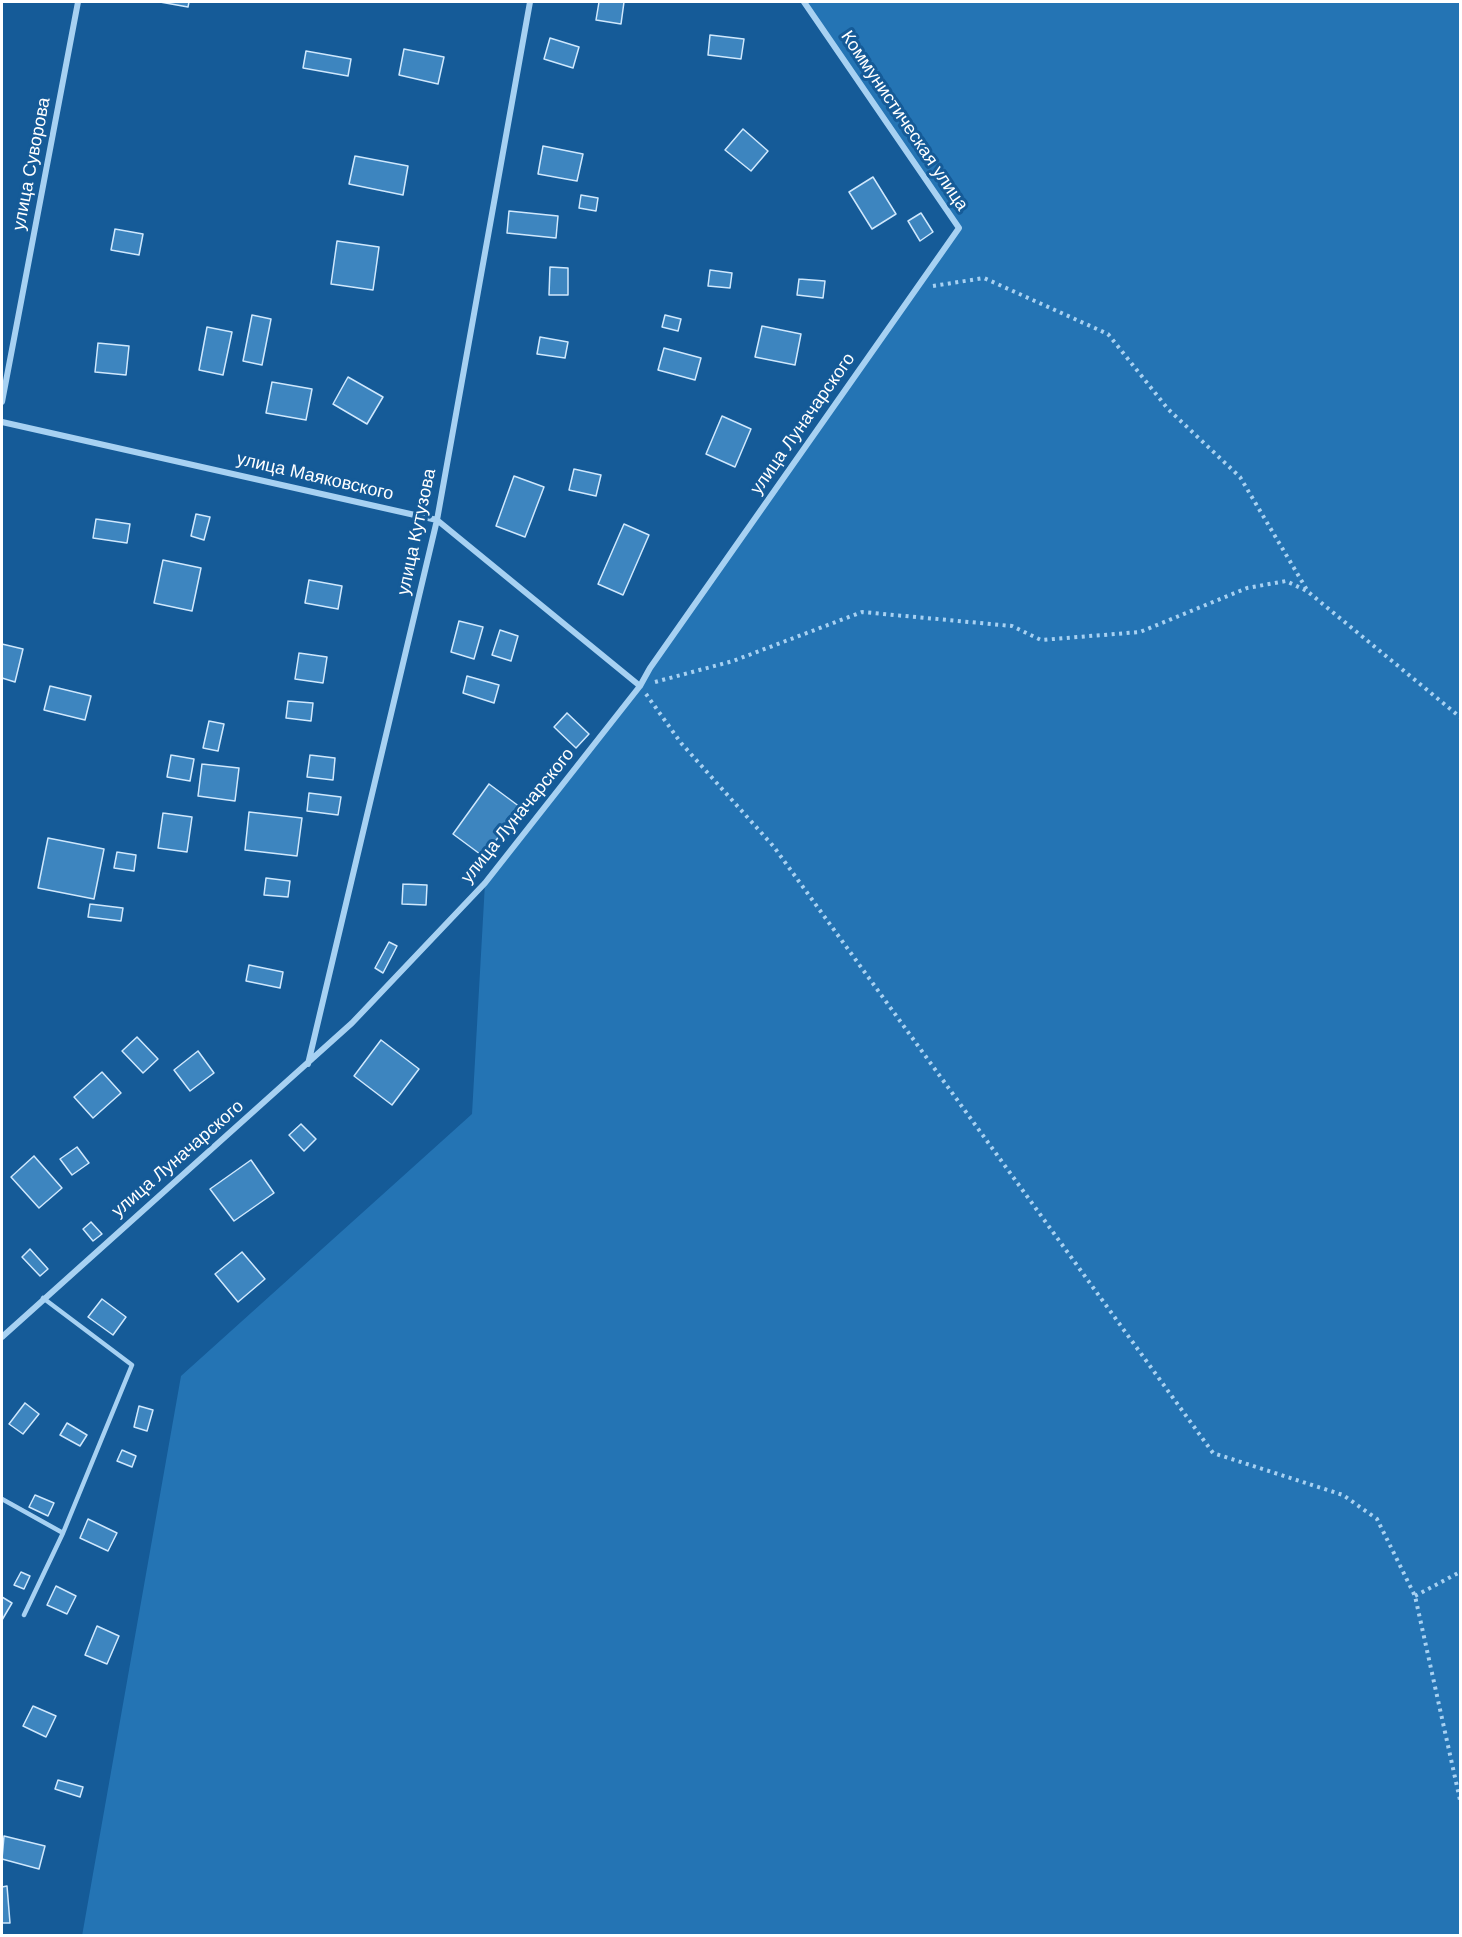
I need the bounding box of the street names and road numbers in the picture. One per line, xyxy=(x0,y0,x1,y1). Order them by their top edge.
street label: Коммунистическая улица xyxy=(836,27,972,215)
street label: улица Суворова xyxy=(8,96,56,232)
street label: улица Луначарского xyxy=(746,349,860,499)
street label: улица Маяковского xyxy=(235,448,395,506)
street label: улица Кутузова xyxy=(393,467,441,597)
street label: улица Луначарского xyxy=(457,744,579,888)
street label: улица Луначарского xyxy=(108,1096,248,1222)

